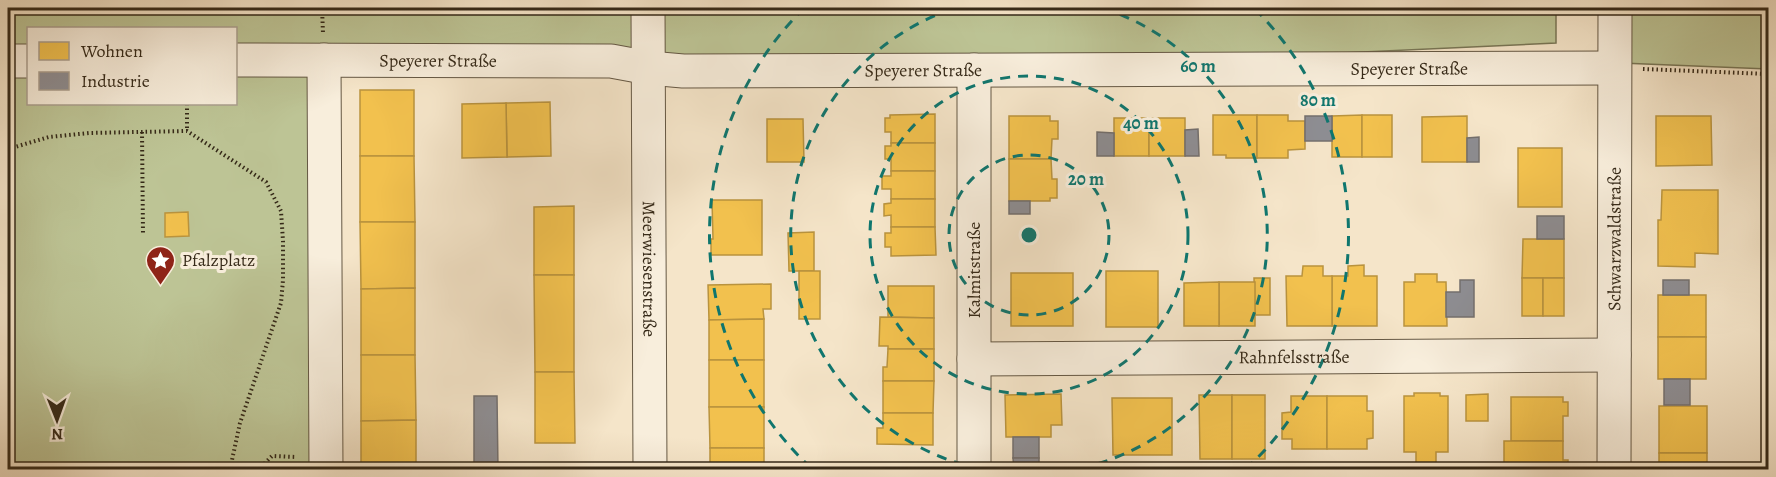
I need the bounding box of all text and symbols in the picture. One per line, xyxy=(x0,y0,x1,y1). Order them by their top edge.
legend xyxy=(27,27,237,105)
text: Wohnen xyxy=(80,39,143,63)
street label: Speyerer Straße xyxy=(379,48,497,73)
text: 60 m xyxy=(1180,54,1216,78)
street label: Speyerer Straße xyxy=(1350,56,1468,81)
street label: Speyerer Straße xyxy=(864,58,982,82)
text: Industrie xyxy=(81,69,150,93)
text: 80 m xyxy=(1300,88,1336,112)
text: 40 m xyxy=(1123,111,1159,135)
text: 20 m xyxy=(1068,167,1104,191)
street label: Schwarzwaldstraße xyxy=(1602,167,1627,311)
street label: Meerwiesenstraße xyxy=(637,201,661,337)
street label: Kalmitstraße xyxy=(962,222,986,318)
centre of rings xyxy=(1019,225,1039,245)
place icon: Pfalzplatz xyxy=(145,244,177,286)
place label: Pfalzplatz xyxy=(182,248,255,272)
street label: Rahnfelsstraße xyxy=(1238,345,1350,369)
north arrow xyxy=(27,390,87,450)
text: N xyxy=(51,423,63,445)

